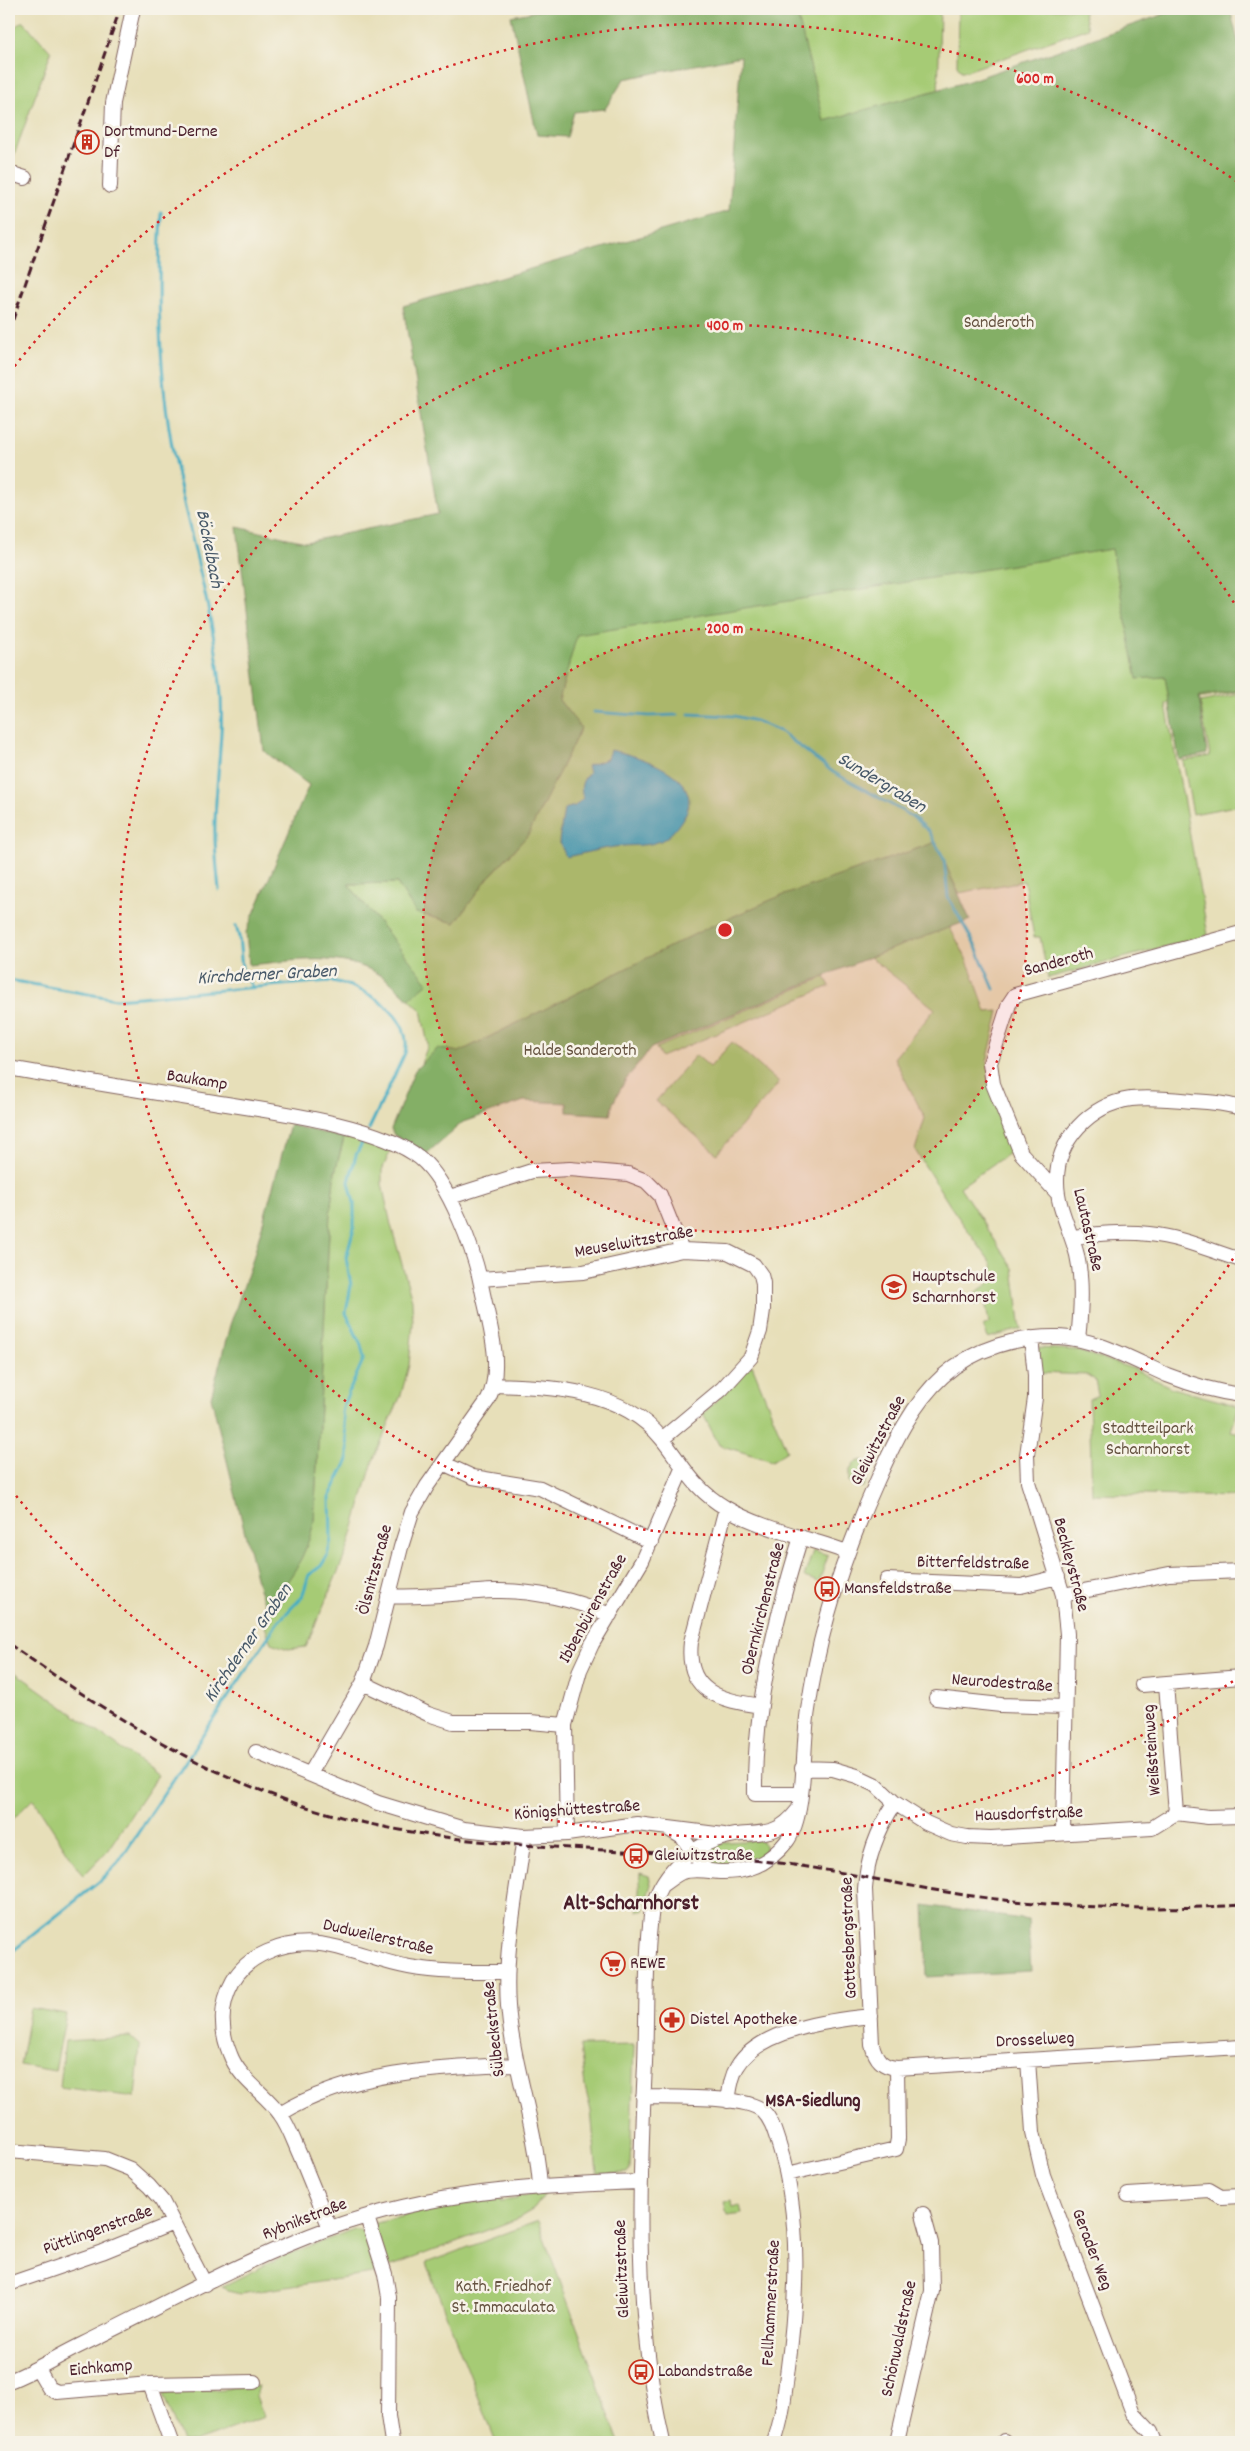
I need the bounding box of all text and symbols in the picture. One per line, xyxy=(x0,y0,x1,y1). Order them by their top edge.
text: 600 m xyxy=(1016,69,1054,91)
place label: Dortmund-Derne Df xyxy=(104,120,218,166)
building icon: Dortmund-Derne Df xyxy=(74,129,100,155)
park label: Sanderoth xyxy=(964,311,1034,336)
text: 400 m xyxy=(707,316,743,338)
water label: Böckelbach xyxy=(187,508,229,592)
text: 200 m xyxy=(707,619,743,641)
water label: Sundergraben xyxy=(831,747,932,822)
centre of rings xyxy=(716,921,734,939)
street label: Sanderoth xyxy=(1022,942,1096,984)
water label: Kirchderner Graben xyxy=(197,959,339,993)
park label: Halde Sanderoth xyxy=(523,1039,637,1064)
street label: Baukamp xyxy=(165,1064,229,1098)
street label: Lautastraße xyxy=(1065,1186,1109,1274)
street label: Meuselwitzstraße xyxy=(573,1220,695,1266)
place label: Hauptschule Scharnhorst xyxy=(912,1265,996,1311)
school or university icon: Hauptschule Scharnhorst xyxy=(881,1274,907,1300)
street label: Gleiwitzstraße xyxy=(845,1391,913,1490)
park label: Stadtteilpark Scharnhorst xyxy=(1102,1417,1194,1463)
street label: Beckleystraße xyxy=(1045,1515,1095,1615)
street label: Ölsnitzstraße xyxy=(352,1522,400,1618)
street label: Obernkirchenstraße xyxy=(735,1540,793,1678)
street label: Ibbenbürenstraße xyxy=(554,1550,634,1668)
street label: Bitterfeldstraße xyxy=(917,1551,1030,1577)
bus stop icon: Mansfeldstraße xyxy=(814,1576,840,1602)
place label: Mansfeldstraße xyxy=(844,1577,952,1602)
water label: Kirchderner Graben xyxy=(198,1578,301,1709)
street label: Neurodestraße xyxy=(951,1668,1054,1700)
street label: Weißsteinweg xyxy=(1137,1704,1169,1796)
street label: Königshüttestraße xyxy=(513,1794,641,1828)
street label: Hausdorfstraße xyxy=(974,1801,1084,1829)
bus stop icon: Gleiwitzstraße xyxy=(623,1843,649,1869)
place label: Gleiwitzstraße xyxy=(654,1844,753,1869)
street label: Gottesbergstraße xyxy=(835,1877,865,1999)
district label: Alt-Scharnhorst xyxy=(563,1889,700,1920)
street label: Dudweilerstraße xyxy=(320,1913,436,1963)
supermarket icon: REWE xyxy=(600,1951,626,1977)
place label: REWE xyxy=(630,1952,665,1977)
street label: Sülbeckstraße xyxy=(478,1980,512,2078)
pharmacy icon: Distel Apotheke xyxy=(659,2007,685,2033)
place label: Distel Apotheke xyxy=(690,2008,797,2033)
street label: Drosselweg xyxy=(995,2026,1075,2056)
district label: MSA-Siedlung xyxy=(765,2089,861,2116)
street label: Rybnikstraße xyxy=(259,2192,351,2248)
street label: Püttlingenstraße xyxy=(40,2200,156,2262)
street label: Gerader Weg xyxy=(1064,2206,1118,2294)
street label: Gleiwitzstraße xyxy=(609,2219,637,2319)
street label: Fellhammerstraße xyxy=(756,2239,788,2367)
park label: Kath. Friedhof St. Immaculata xyxy=(451,2275,555,2321)
street label: Schönwaldstraße xyxy=(875,2278,925,2399)
street label: Eichkamp xyxy=(68,2354,134,2384)
bus stop icon: Labandstraße xyxy=(628,2359,654,2385)
place label: Labandstraße xyxy=(658,2360,753,2385)

